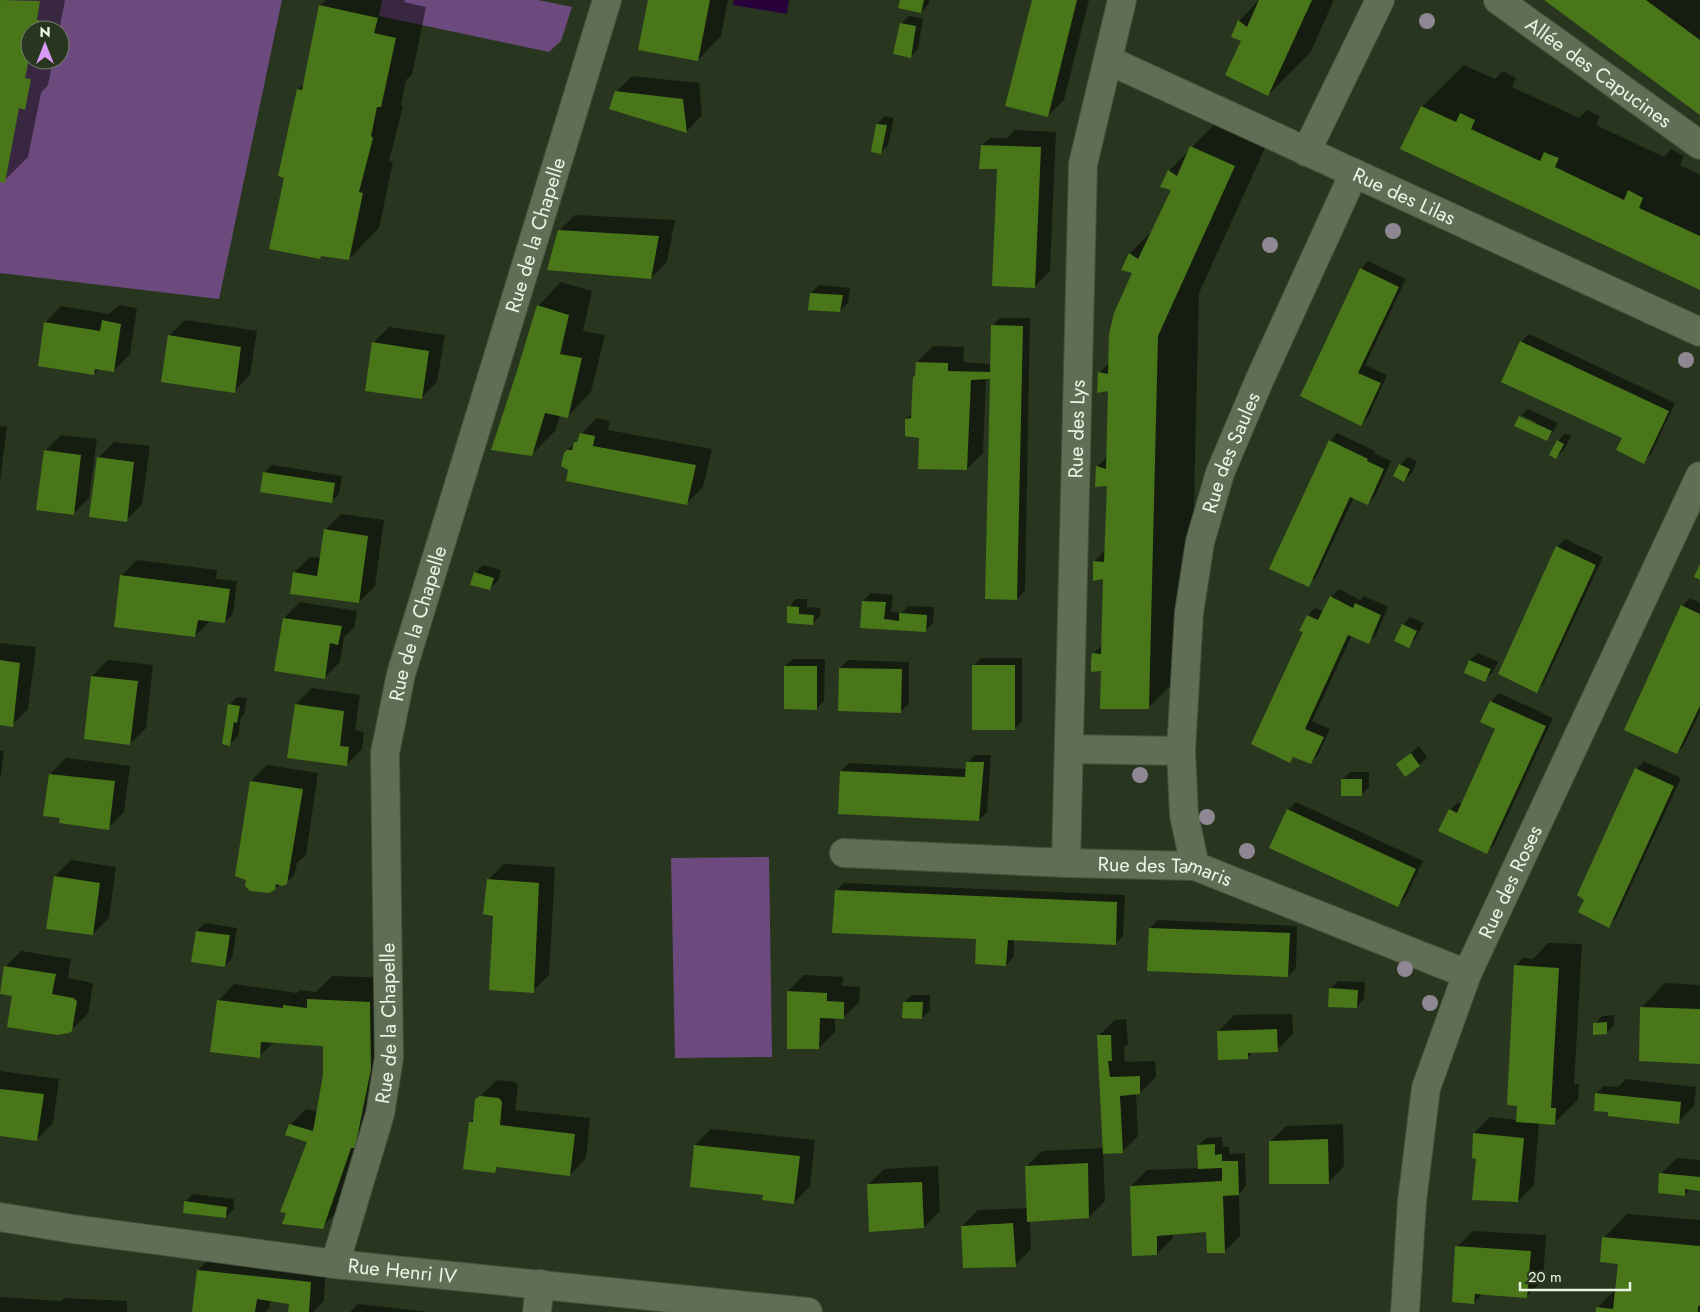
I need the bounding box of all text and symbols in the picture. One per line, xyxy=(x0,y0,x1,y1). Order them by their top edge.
street label: Allée des Capucines xyxy=(1520,10,1678,135)
north arrow xyxy=(20,20,70,70)
text: N xyxy=(39,22,51,42)
street label: Rue de la Chapelle xyxy=(498,154,573,316)
street label: Rue des Lilas xyxy=(1348,160,1460,232)
street label: Rue des Lys xyxy=(1061,379,1092,479)
street label: Rue des Saules xyxy=(1195,387,1267,517)
street label: Rue de la Chapelle xyxy=(381,542,454,704)
street label: Rue des Roses xyxy=(1471,820,1549,943)
street label: Rue des Tamaris xyxy=(1097,849,1236,894)
street label: Rue de la Chapelle xyxy=(367,943,404,1106)
street label: Rue Henri IV xyxy=(346,1251,459,1291)
scale bar xyxy=(1520,1260,1630,1292)
text: 20 m xyxy=(1528,1266,1562,1288)

